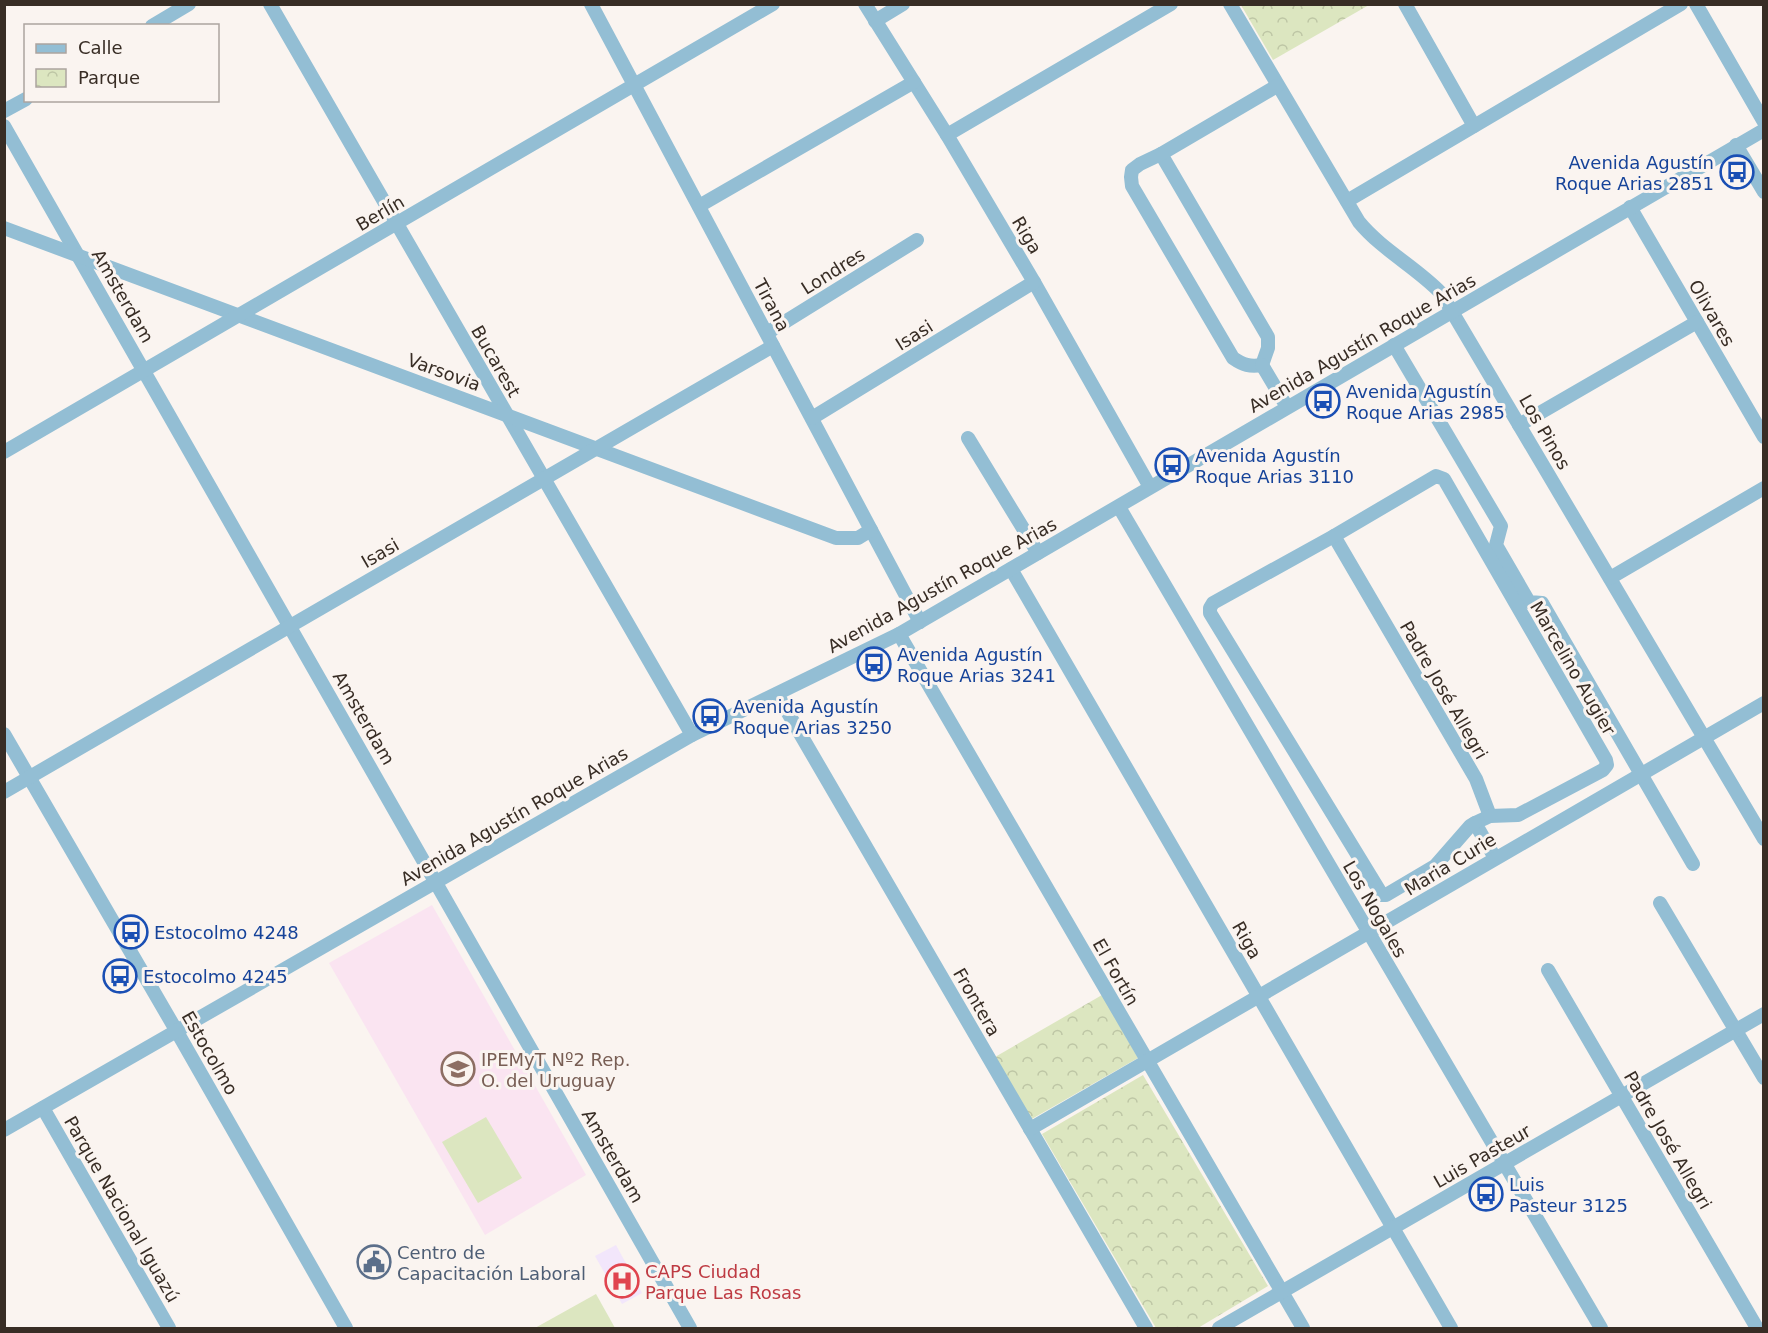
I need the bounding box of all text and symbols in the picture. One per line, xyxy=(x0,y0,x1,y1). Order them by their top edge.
legend xyxy=(24,24,219,102)
text: Calle xyxy=(78,37,123,58)
text: Parque xyxy=(78,67,140,88)
place label: Avenida Agustín Roque Arias 2851 xyxy=(1555,152,1714,194)
bus stop icon: Avenida Agustín Roque Arias 2851 xyxy=(1719,154,1755,190)
street label: Berlín xyxy=(352,191,408,235)
street label: Riga xyxy=(1008,212,1046,258)
street label: Londres xyxy=(797,243,869,299)
street label: Amsterdam xyxy=(88,246,158,346)
street label: Avenida Agustín Roque Arias xyxy=(1245,269,1479,417)
street label: Tirana xyxy=(749,274,794,335)
street label: Olivares xyxy=(1685,276,1739,350)
street label: Isasi xyxy=(891,315,937,355)
street label: Bucarest xyxy=(467,321,525,401)
street label: Varsovia xyxy=(405,349,483,395)
place label: Avenida Agustín Roque Arias 2985 xyxy=(1346,381,1505,423)
bus stop icon: Avenida Agustín Roque Arias 2985 xyxy=(1305,383,1341,419)
street label: Los Pinos xyxy=(1515,391,1575,473)
place label: Avenida Agustín Roque Arias 3110 xyxy=(1195,445,1354,487)
bus stop icon: Avenida Agustín Roque Arias 3110 xyxy=(1154,447,1190,483)
street label: Avenida Agustín Roque Arias xyxy=(824,513,1060,657)
street label: Isasi xyxy=(357,534,403,572)
street label: Marcelino Augier xyxy=(1526,597,1620,739)
street label: Padre José Allegri xyxy=(1396,617,1492,763)
place label: Avenida Agustín Roque Arias 3241 xyxy=(897,644,1056,686)
bus stop icon: Avenida Agustín Roque Arias 3241 xyxy=(856,646,892,682)
street label: Amsterdam xyxy=(329,668,399,768)
place label: Avenida Agustín Roque Arias 3250 xyxy=(733,696,892,738)
bus stop icon: Avenida Agustín Roque Arias 3250 xyxy=(692,698,728,734)
street label: Avenida Agustín Roque Arias xyxy=(397,742,631,890)
street label: Maria Curie xyxy=(1400,828,1500,900)
street label: Los Nogales xyxy=(1339,857,1411,961)
bus stop icon: Estocolmo 4248 xyxy=(113,914,149,950)
street label: Riga xyxy=(1228,917,1266,963)
place label: Estocolmo 4248 xyxy=(154,922,299,943)
street label: El Fortín xyxy=(1088,935,1144,1009)
bus stop icon: Estocolmo 4245 xyxy=(102,958,138,994)
street label: Frontera xyxy=(949,964,1005,1040)
place label: Estocolmo 4245 xyxy=(143,966,288,987)
street label: Estocolmo xyxy=(178,1007,242,1099)
place label: IPEMyT Nº2 Rep. O. del Uruguay xyxy=(481,1049,630,1091)
school or university icon: IPEMyT Nº2 Rep. O. del Uruguay xyxy=(440,1051,476,1087)
street label: Padre José Allegri xyxy=(1620,1067,1716,1213)
street label: Amsterdam xyxy=(578,1106,648,1206)
street label: Parque Nacional Iguazú xyxy=(60,1112,184,1306)
street label: Luis Pasteur xyxy=(1430,1119,1535,1192)
place label: Luis Pasteur 3125 xyxy=(1509,1174,1628,1216)
bus stop icon: Luis Pasteur 3125 xyxy=(1468,1176,1504,1212)
place label: Centro de Capacitación Laboral xyxy=(397,1242,586,1284)
public building icon: Centro de Capacitación Laboral xyxy=(356,1244,392,1280)
place label: CAPS Ciudad Parque Las Rosas xyxy=(645,1261,801,1303)
hospital icon: CAPS Ciudad Parque Las Rosas xyxy=(604,1263,640,1299)

